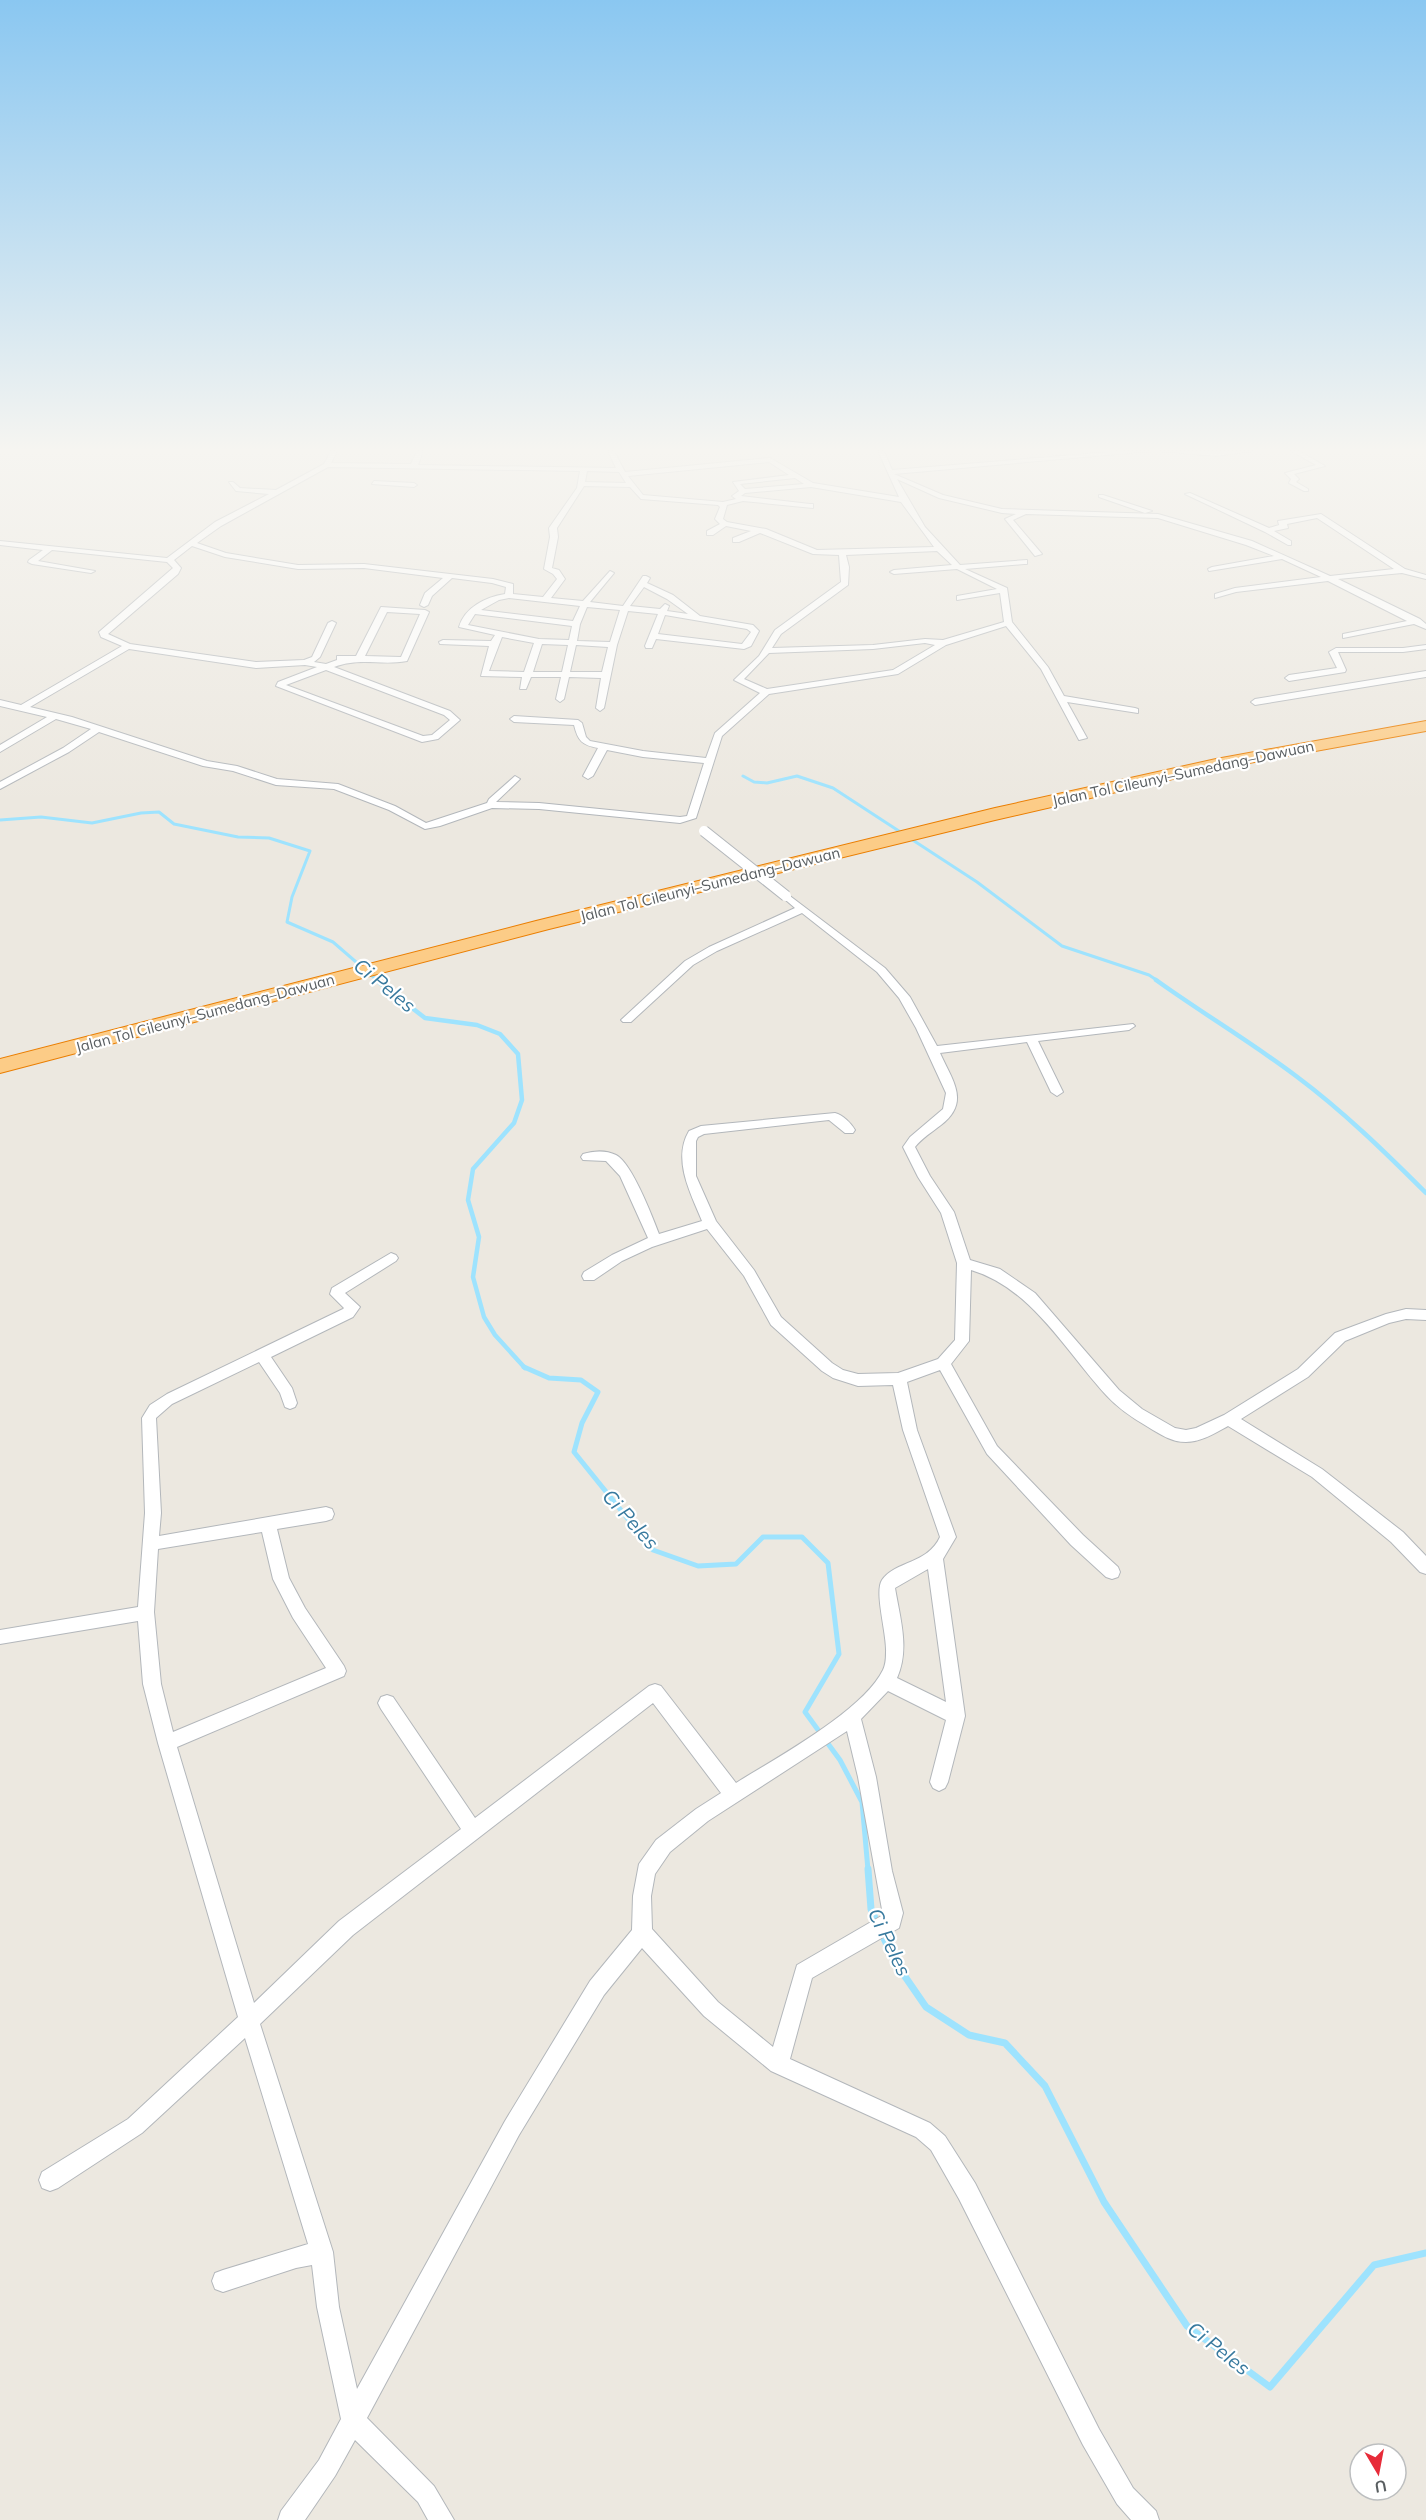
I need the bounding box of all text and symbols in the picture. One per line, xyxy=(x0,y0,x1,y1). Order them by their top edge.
street label: Jalan Tol Cileunyi–Sumedang–Dawuan xyxy=(1050,736,1316,810)
street label: Jalan Tol Cileunyi–Sumedang–Dawuan xyxy=(578,842,842,926)
water label: Ci Peles xyxy=(349,952,421,1018)
street label: Jalan Tol Cileunyi–Sumedang–Dawuan xyxy=(73,969,337,1057)
water label: Ci Peles xyxy=(597,1484,665,1554)
water label: Ci Peles xyxy=(863,1904,917,1980)
water label: Ci Peles xyxy=(1183,2316,1255,2380)
north arrow xyxy=(1348,2442,1408,2502)
text: U xyxy=(1373,2476,1388,2498)

